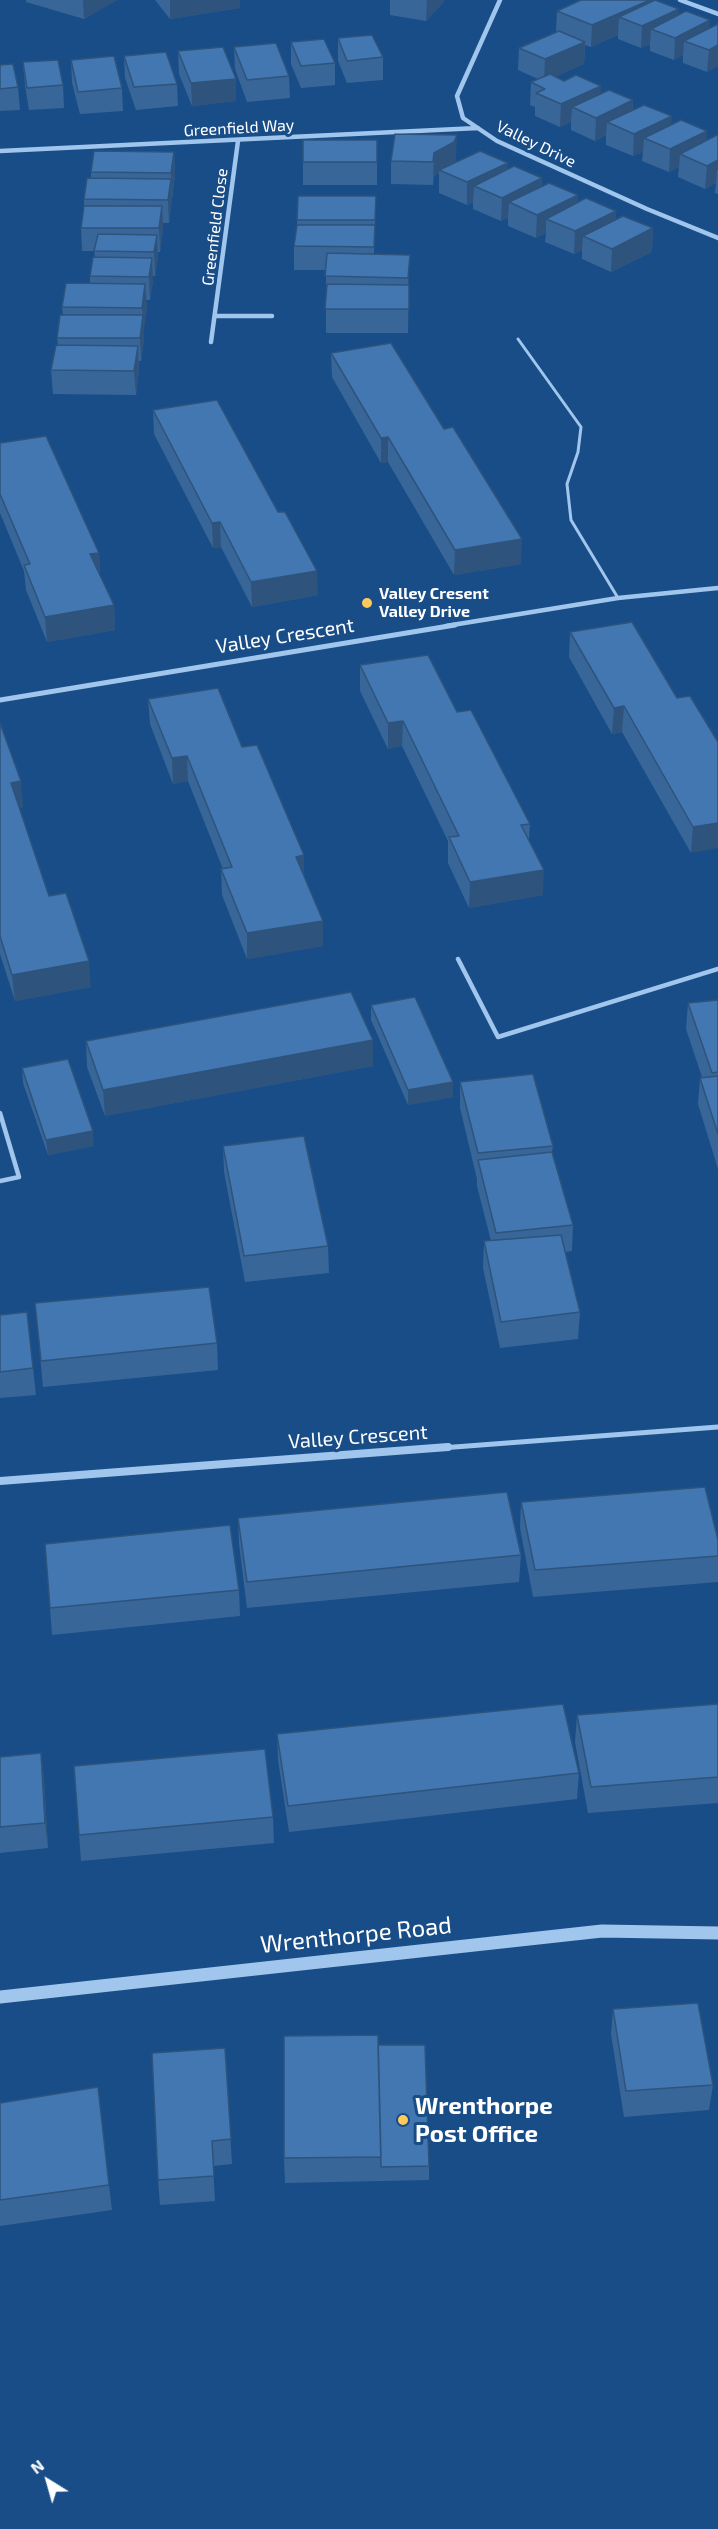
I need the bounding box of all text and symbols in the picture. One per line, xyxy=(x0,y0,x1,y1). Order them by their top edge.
street label: Greenfield Way xyxy=(183,116,295,140)
street label: Valley Drive xyxy=(493,116,579,172)
street label: Greenfield Close xyxy=(198,167,232,287)
place label: Valley Cresent Valley Drive xyxy=(379,584,489,622)
marker: Valley Cresent Valley Drive xyxy=(360,596,374,610)
street label: Valley Crescent xyxy=(214,613,356,659)
street label: Valley Crescent xyxy=(287,1420,429,1454)
street label: Wrenthorpe Road xyxy=(259,1911,453,1959)
place label: Wrenthorpe Post Office xyxy=(415,2092,553,2148)
marker: Wrenthorpe Post Office xyxy=(396,2113,410,2127)
north arrow xyxy=(18,2451,78,2511)
text: N xyxy=(27,2455,47,2477)

